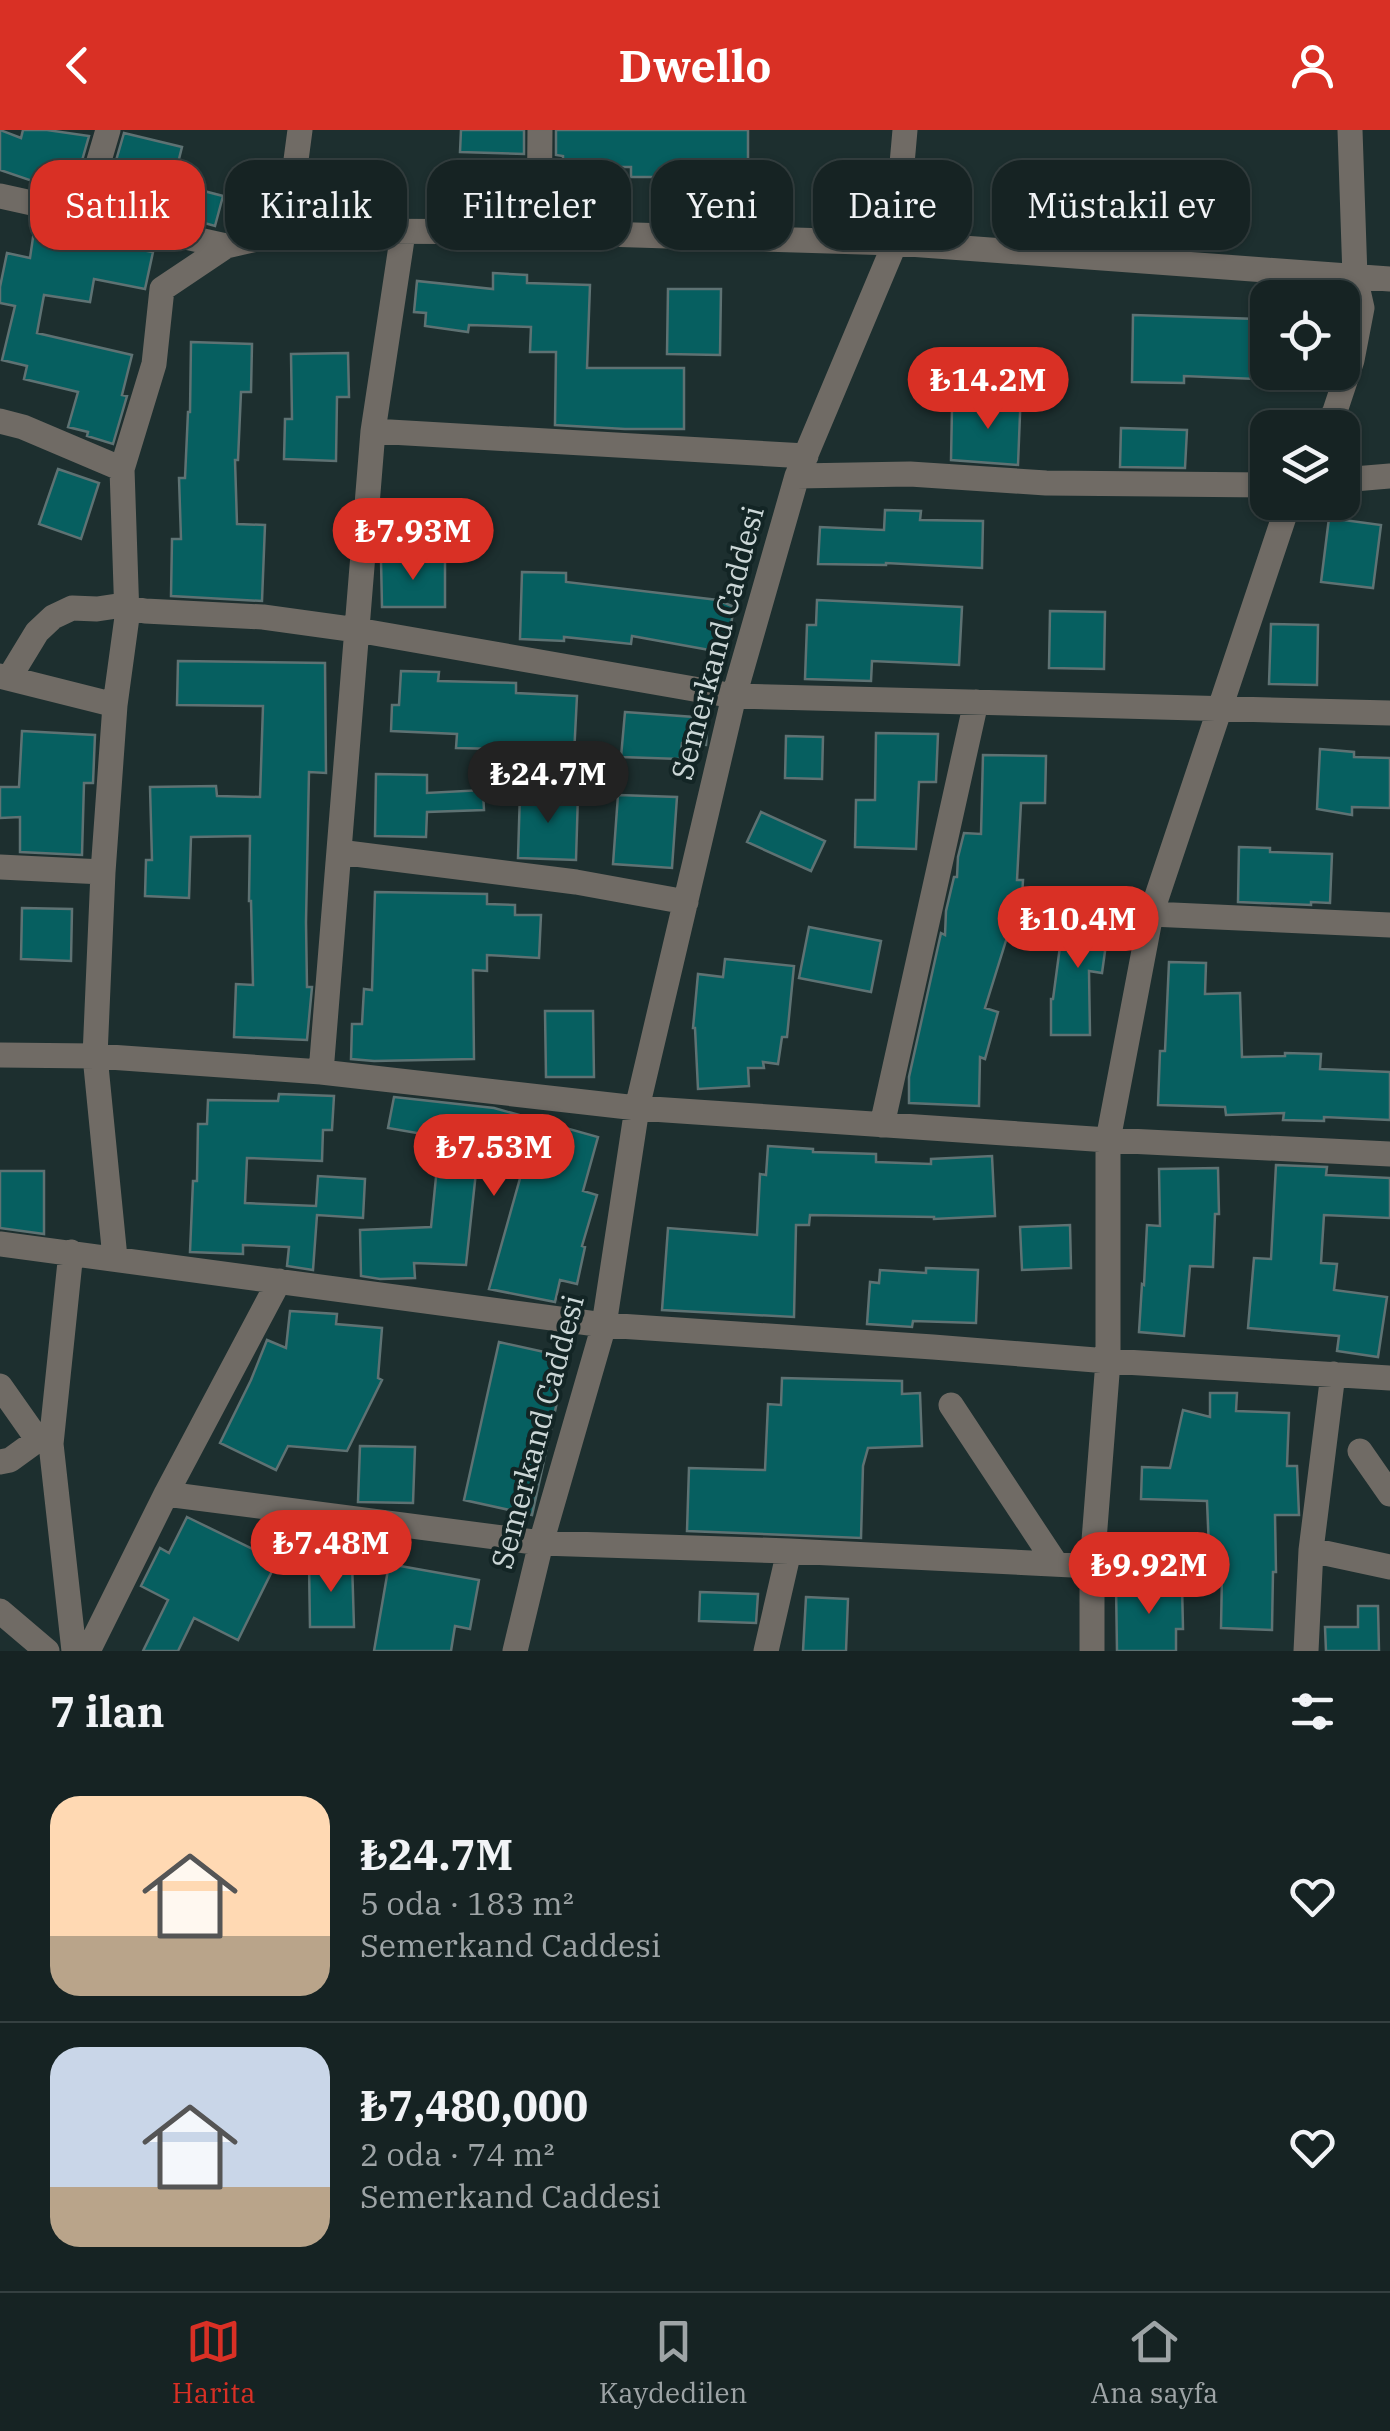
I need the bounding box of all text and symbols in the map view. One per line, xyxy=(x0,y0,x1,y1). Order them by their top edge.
text: Dwello xyxy=(618,36,772,94)
icon: back xyxy=(50,38,105,93)
icon: person xyxy=(1285,38,1340,93)
chip: Satılık xyxy=(30,160,205,250)
chip: Kiralık xyxy=(225,160,407,250)
chip: Filtreler xyxy=(427,160,631,250)
chip: Yeni xyxy=(651,160,793,250)
chip: Daire xyxy=(813,160,972,250)
chip: Müstakil ev xyxy=(992,160,1250,250)
map controls xyxy=(1250,280,1360,520)
button: locate xyxy=(1250,280,1360,390)
pin: ₺14.2M xyxy=(907,347,1069,432)
text: ₺14.2M xyxy=(930,358,1046,400)
button: layers xyxy=(1250,410,1360,520)
pin: ₺7.93M xyxy=(332,498,494,583)
street label: Semerkand Caddesi xyxy=(661,501,772,784)
text: ₺7.93M xyxy=(355,509,471,551)
pin: ₺24.7M xyxy=(467,741,629,826)
text: ₺24.7M xyxy=(490,752,606,794)
pin: ₺10.4M xyxy=(997,886,1159,971)
text: ₺10.4M xyxy=(1020,897,1136,939)
pin: ₺7.53M xyxy=(413,1114,575,1199)
text: ₺7.53M xyxy=(436,1125,552,1167)
street label: Semerkand Caddesi xyxy=(481,1290,592,1573)
pin: ₺7.48M xyxy=(250,1510,412,1595)
text: ₺7.48M xyxy=(273,1521,389,1563)
pin: ₺9.92M xyxy=(1068,1532,1230,1617)
text: ₺9.92M xyxy=(1091,1543,1207,1585)
text: 7 ilan xyxy=(50,1684,165,1739)
icon: filters xyxy=(1285,1684,1340,1739)
text: ₺24.7M xyxy=(360,1827,513,1882)
icon: home xyxy=(130,1836,250,1956)
icon: heart xyxy=(1285,1869,1340,1924)
text: 5 oda · 183 m² xyxy=(360,1882,574,1924)
text: Semerkand Caddesi xyxy=(360,1924,661,1966)
text: ₺7,480,000 xyxy=(360,2078,588,2133)
icon: home xyxy=(130,2087,250,2207)
icon: heart xyxy=(1285,2120,1340,2175)
text: 2 oda · 74 m² xyxy=(360,2133,555,2175)
text: Semerkand Caddesi xyxy=(360,2175,661,2217)
tab: Harita xyxy=(172,2314,255,2411)
tab: Kaydedilen xyxy=(599,2314,747,2411)
tab: Ana sayfa xyxy=(1091,2314,1218,2411)

